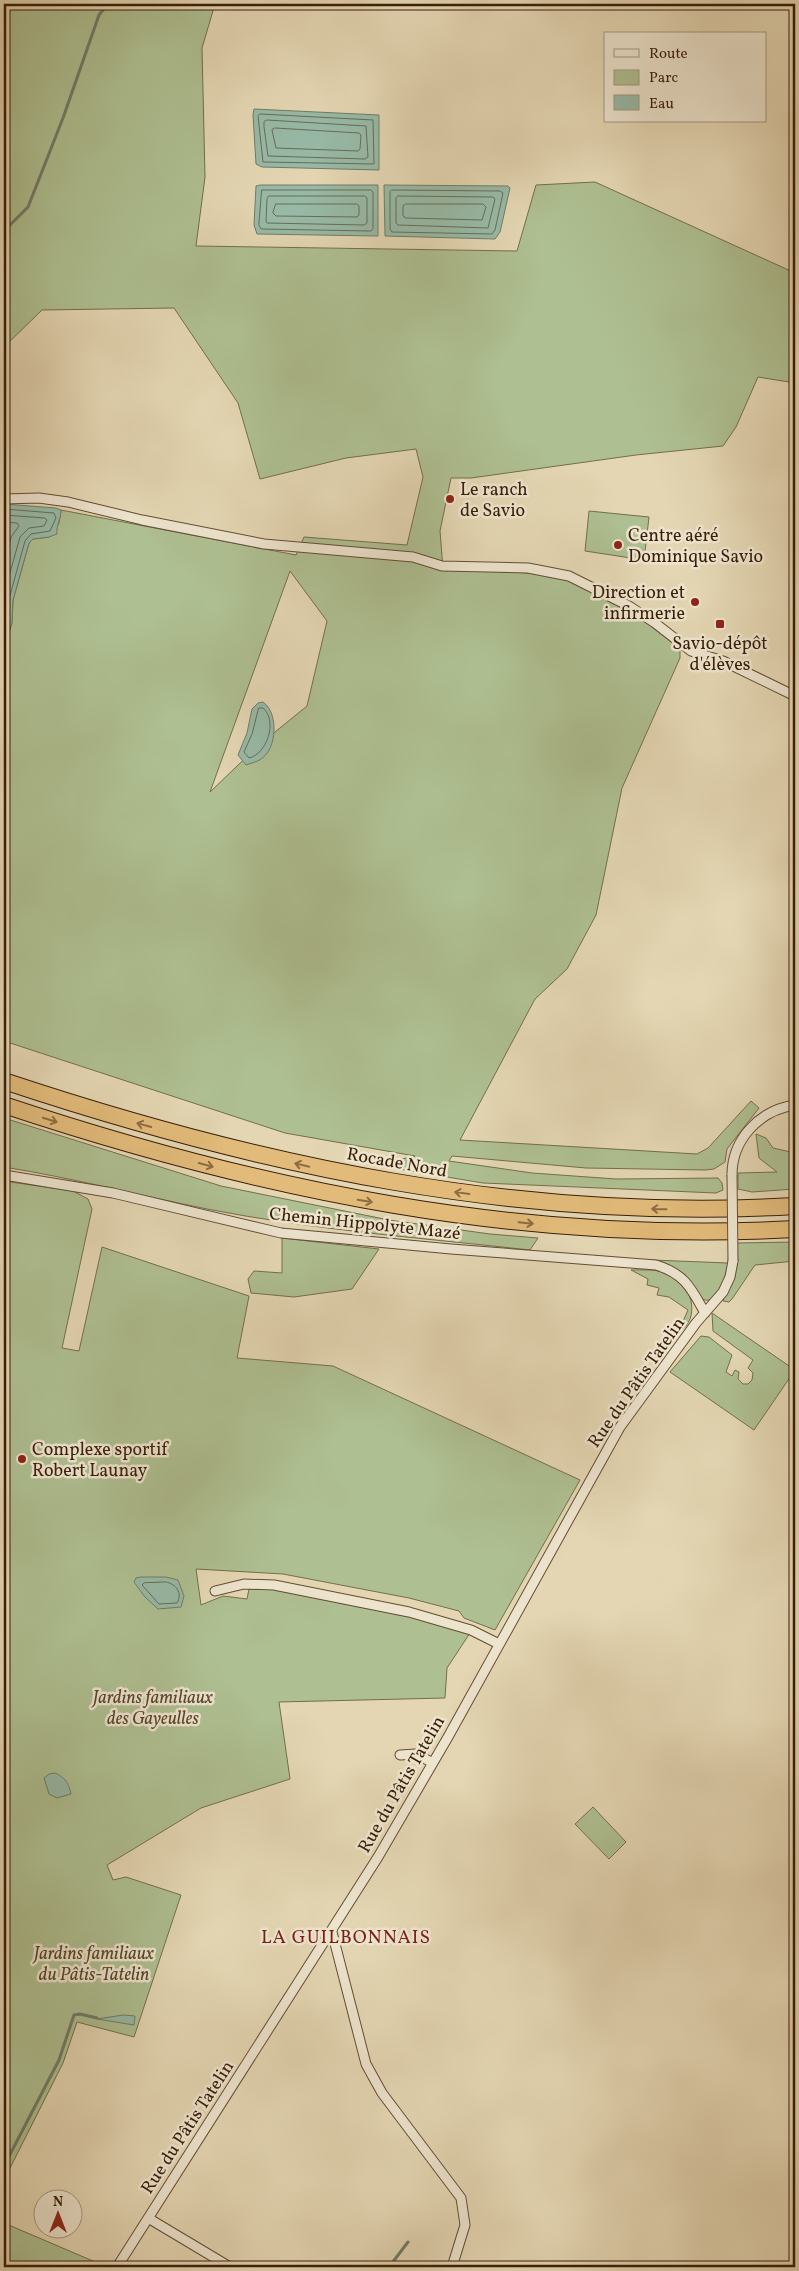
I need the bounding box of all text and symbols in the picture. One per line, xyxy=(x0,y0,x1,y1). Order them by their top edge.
legend xyxy=(604,32,766,122)
text: Route xyxy=(649,44,688,65)
text: Parc xyxy=(649,68,678,89)
text: Eau xyxy=(649,94,674,115)
place label: Le ranch de Savio xyxy=(460,478,528,524)
marker: Le ranch de Savio xyxy=(444,493,456,505)
place label: Centre aéré Dominique Savio xyxy=(628,524,763,570)
marker: Centre aéré Dominique Savio xyxy=(612,539,624,551)
place label: Direction et infirmerie xyxy=(592,581,685,627)
marker: Direction et infirmerie xyxy=(689,596,701,608)
marker: Savio-dépôt d'élèves xyxy=(714,618,726,630)
place label: Savio-dépôt d'élèves xyxy=(672,632,768,678)
one-way arrow xyxy=(42,1115,58,1125)
one-way arrow xyxy=(137,1119,153,1129)
street label: Rocade Nord xyxy=(345,1142,449,1185)
one-way arrow xyxy=(294,1160,310,1169)
one-way arrow xyxy=(198,1161,214,1171)
one-way arrow xyxy=(454,1188,470,1198)
one-way arrow xyxy=(356,1197,372,1206)
street label: Chemin Hippolyte Mazé xyxy=(268,1202,462,1247)
one-way arrow xyxy=(652,1204,668,1213)
one-way arrow xyxy=(517,1218,533,1228)
street label: Rue du Pâtis Tatelin xyxy=(583,1312,692,1453)
place label: Complexe sportif Robert Launay xyxy=(32,1438,169,1484)
marker: Complexe sportif Robert Launay xyxy=(16,1453,28,1465)
park label: Jardins familiaux des Gayeulles xyxy=(91,1686,214,1732)
street label: Rue du Pâtis Tatelin xyxy=(353,1711,452,1858)
district label: LA GUILBONNAIS xyxy=(261,1925,431,1951)
park label: Jardins familiaux du Pâtis-Tatelin xyxy=(32,1942,155,1988)
street label: Rue du Pâtis Tatelin xyxy=(136,2056,241,2199)
north arrow xyxy=(32,2188,82,2238)
text: N xyxy=(53,2193,63,2212)

